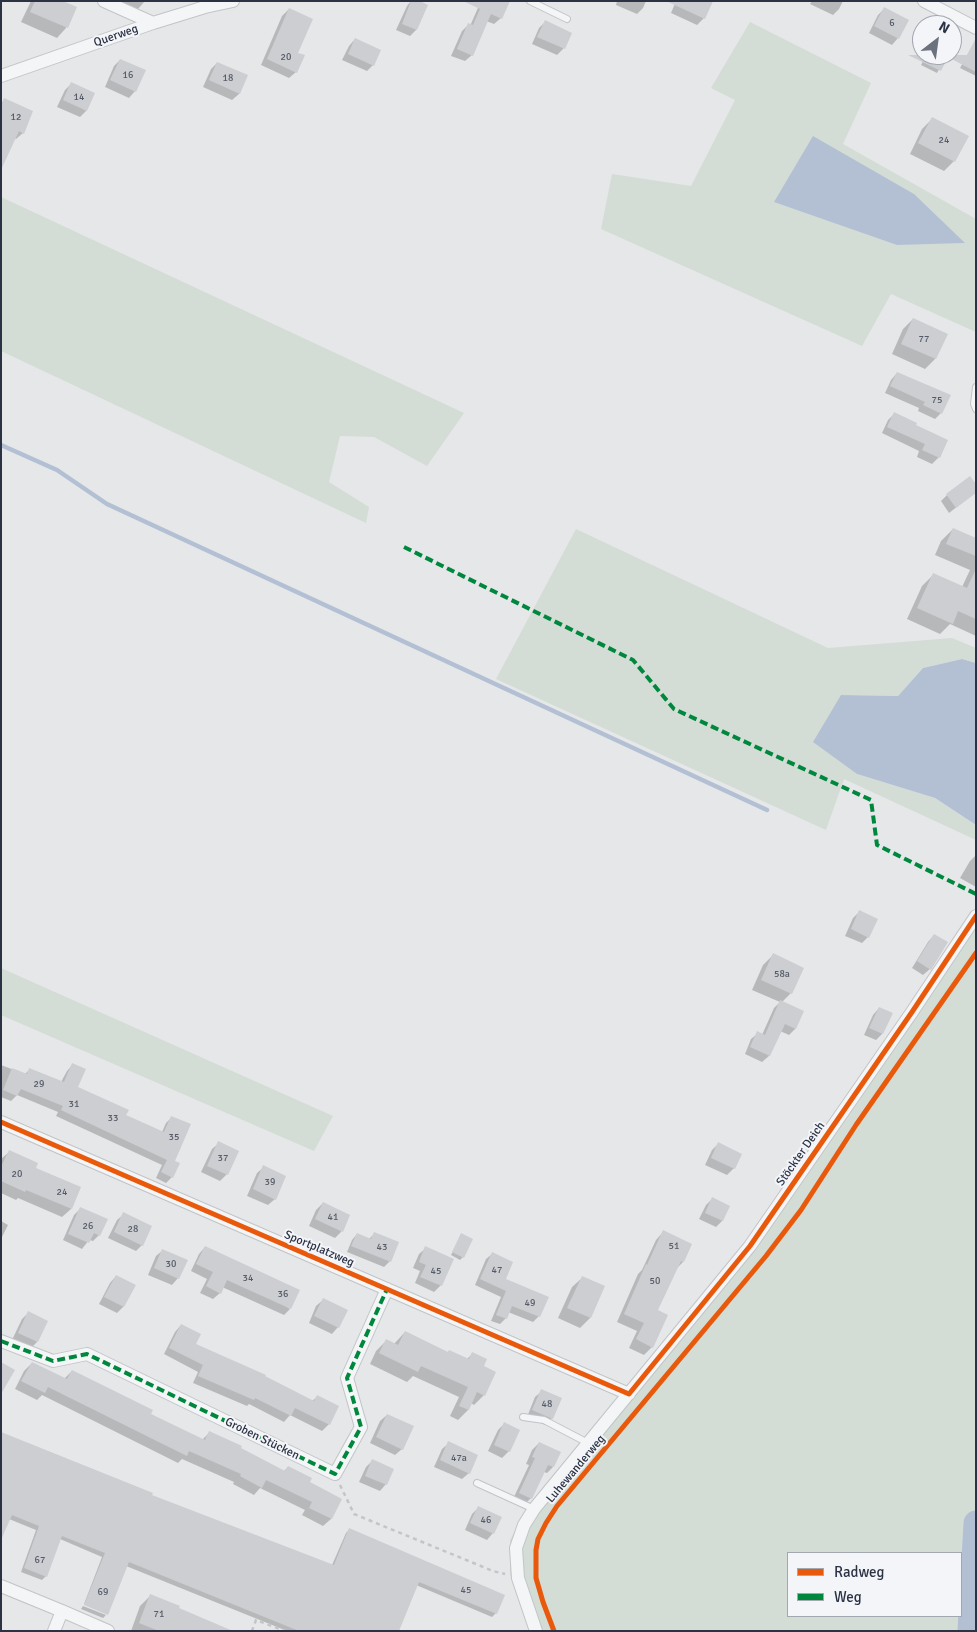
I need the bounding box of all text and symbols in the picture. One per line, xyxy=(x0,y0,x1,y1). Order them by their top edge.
north arrow xyxy=(912,15,962,65)
house number: 6 xyxy=(889,17,895,29)
text: N xyxy=(936,18,953,37)
street label: Querweg xyxy=(92,22,140,50)
house number: 20 xyxy=(281,51,291,63)
house number: 16 xyxy=(123,69,133,81)
house number: 18 xyxy=(223,72,233,84)
house number: 14 xyxy=(74,91,84,103)
house number: 12 xyxy=(11,111,21,123)
house number: 24 xyxy=(939,134,949,146)
house number: 77 xyxy=(919,333,929,345)
house number: 75 xyxy=(932,394,942,406)
house number: 58a xyxy=(774,968,790,980)
house number: 29 xyxy=(34,1078,44,1090)
house number: 31 xyxy=(69,1098,79,1110)
house number: 33 xyxy=(108,1112,118,1124)
street label: Stöckter Deich xyxy=(774,1119,828,1189)
house number: 35 xyxy=(169,1131,179,1143)
house number: 37 xyxy=(218,1152,228,1164)
house number: 20 xyxy=(12,1168,22,1180)
house number: 39 xyxy=(265,1176,275,1188)
house number: 24 xyxy=(57,1186,67,1198)
house number: 41 xyxy=(328,1211,338,1223)
house number: 26 xyxy=(83,1220,93,1232)
house number: 28 xyxy=(128,1223,138,1235)
street label: Sportplatzweg xyxy=(282,1228,356,1270)
house number: 51 xyxy=(669,1240,679,1252)
house number: 43 xyxy=(377,1241,387,1253)
house number: 30 xyxy=(166,1258,176,1270)
house number: 47 xyxy=(492,1264,502,1276)
house number: 45 xyxy=(431,1265,441,1277)
house number: 34 xyxy=(243,1272,253,1284)
house number: 50 xyxy=(650,1275,660,1287)
house number: 36 xyxy=(278,1288,288,1300)
house number: 49 xyxy=(525,1297,535,1309)
house number: 48 xyxy=(542,1398,552,1410)
street label: Groben Stücken xyxy=(222,1415,302,1463)
street label: Luhewanderweg xyxy=(543,1432,609,1506)
house number: 47a xyxy=(451,1452,467,1464)
house number: 46 xyxy=(481,1514,491,1526)
legend xyxy=(787,1552,962,1617)
house number: 67 xyxy=(35,1554,45,1566)
text: Radweg xyxy=(834,1563,884,1581)
house number: 45 xyxy=(461,1584,471,1596)
house number: 69 xyxy=(98,1586,108,1598)
text: Weg xyxy=(834,1588,862,1606)
house number: 71 xyxy=(154,1608,164,1620)

